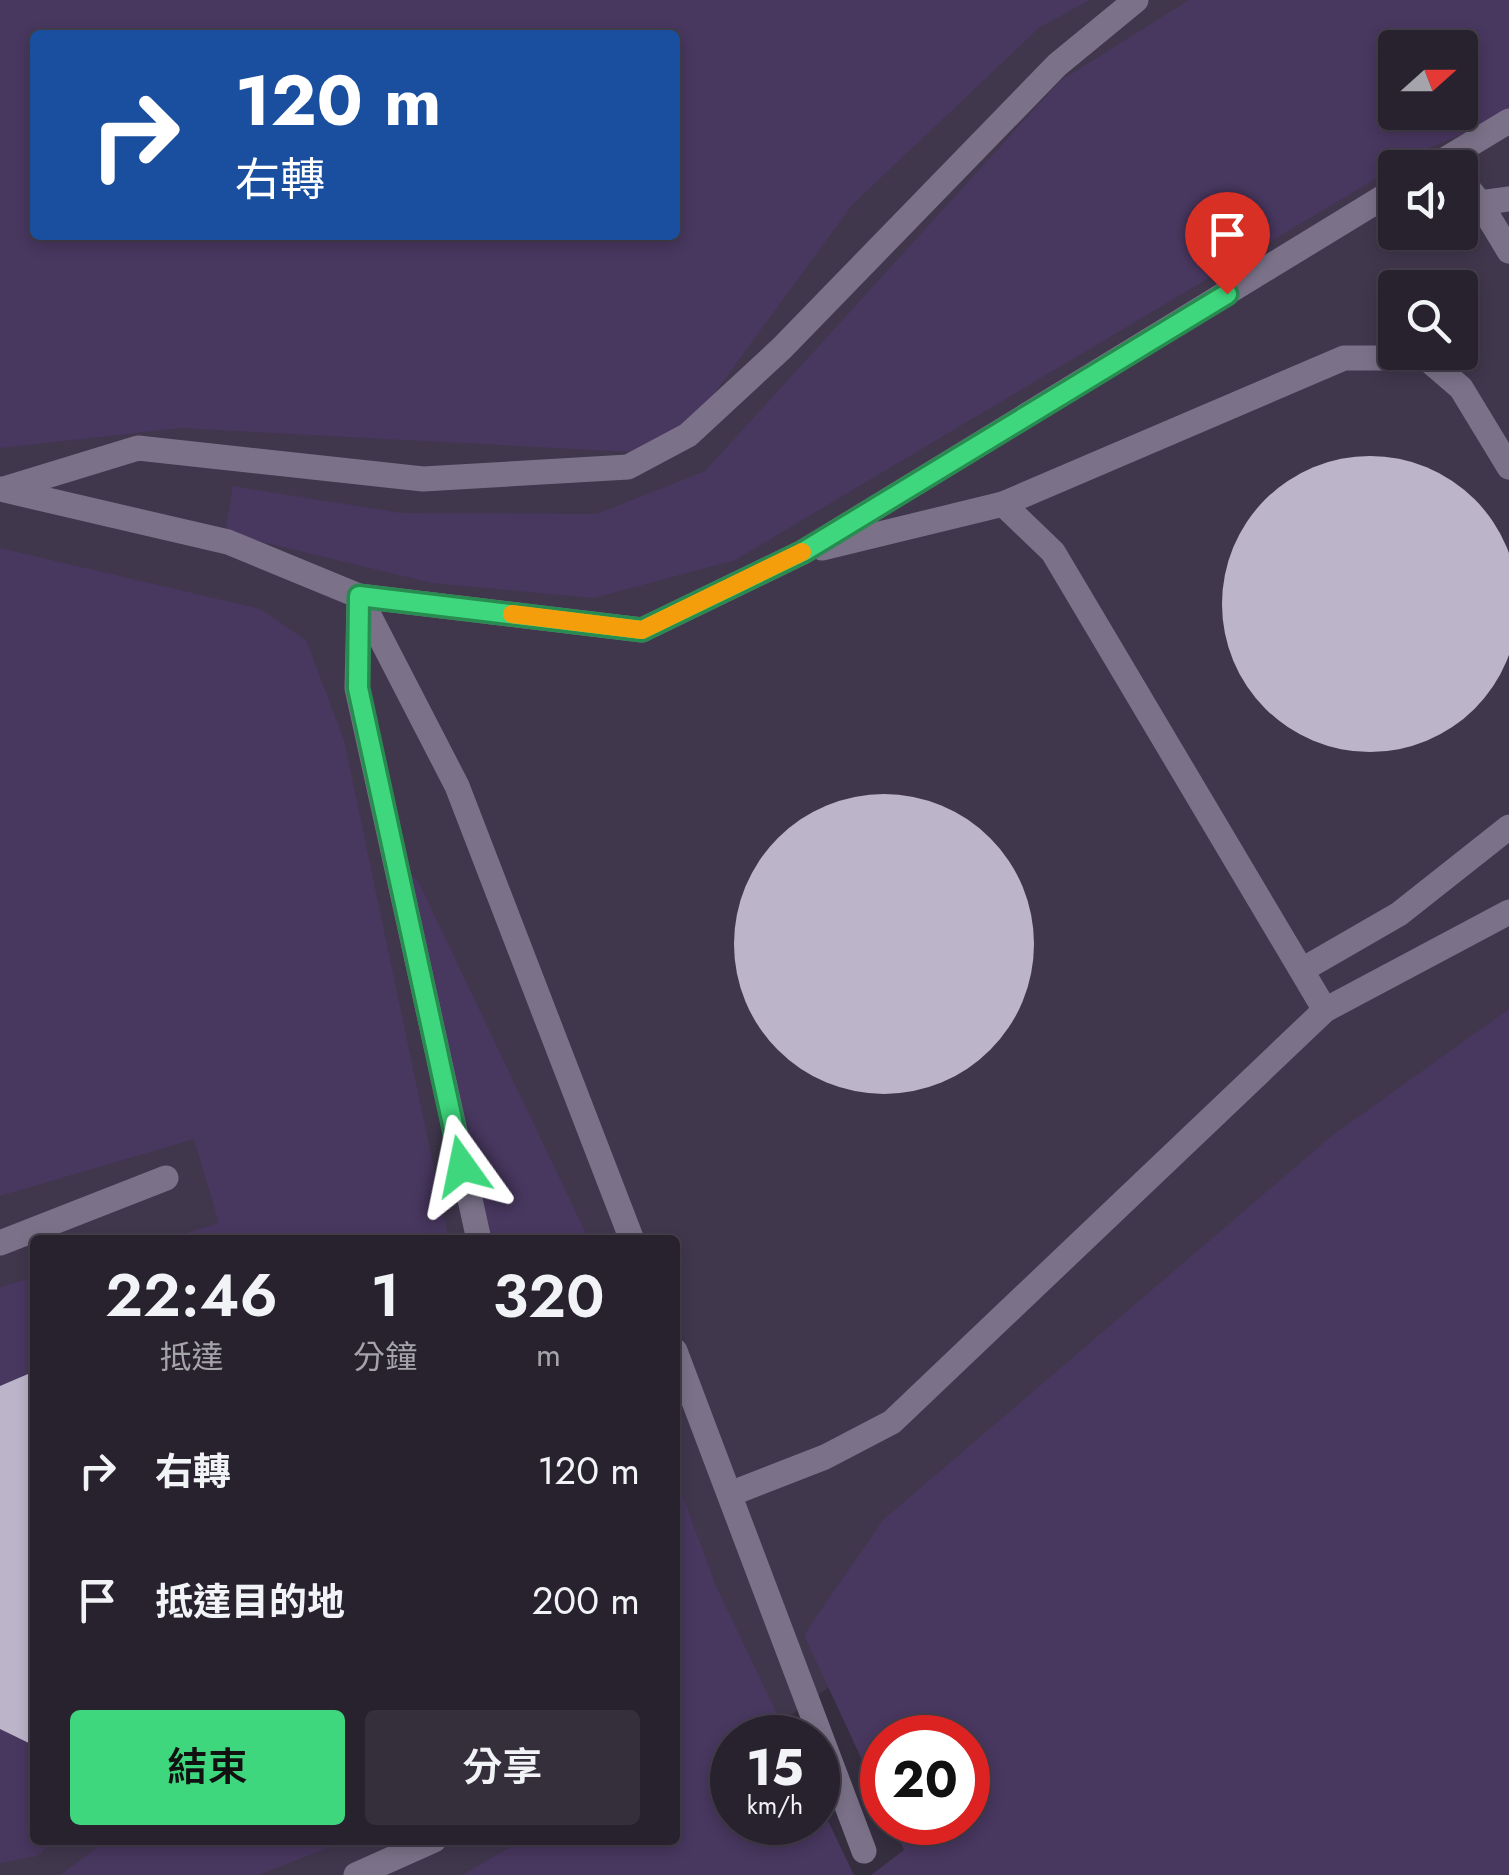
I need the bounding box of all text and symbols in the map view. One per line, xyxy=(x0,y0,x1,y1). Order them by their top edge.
north arrow xyxy=(1378,30,1478,130)
map controls xyxy=(1378,30,1478,370)
text: 120 m xyxy=(235,50,441,151)
icon: right xyxy=(70,70,200,200)
text: 右轉 xyxy=(235,147,325,212)
button: sound xyxy=(1378,150,1478,250)
pin xyxy=(1185,192,1270,295)
icon: arrive xyxy=(1200,207,1255,262)
button: search xyxy=(1378,270,1478,370)
position arrow xyxy=(410,1114,514,1218)
text: 22:46 xyxy=(105,1252,278,1339)
text: 1 xyxy=(370,1252,400,1339)
text: 320 xyxy=(493,1253,605,1340)
text: m xyxy=(536,1332,561,1378)
text: 抵達 xyxy=(160,1334,224,1380)
text: 分鐘 xyxy=(353,1334,417,1380)
icon: right xyxy=(70,1443,125,1498)
text: 120 m xyxy=(537,1443,640,1498)
text: 右轉 xyxy=(155,1444,231,1499)
icon: arrive xyxy=(70,1573,125,1628)
text: 200 m xyxy=(532,1573,640,1628)
text: 抵達目的地 xyxy=(155,1574,345,1629)
button: 結束 xyxy=(70,1710,345,1825)
button: 分享 xyxy=(365,1710,640,1825)
speed limit sign: 20 xyxy=(860,1715,990,1845)
text: 15 xyxy=(746,1731,804,1804)
text: km/h xyxy=(747,1787,803,1823)

